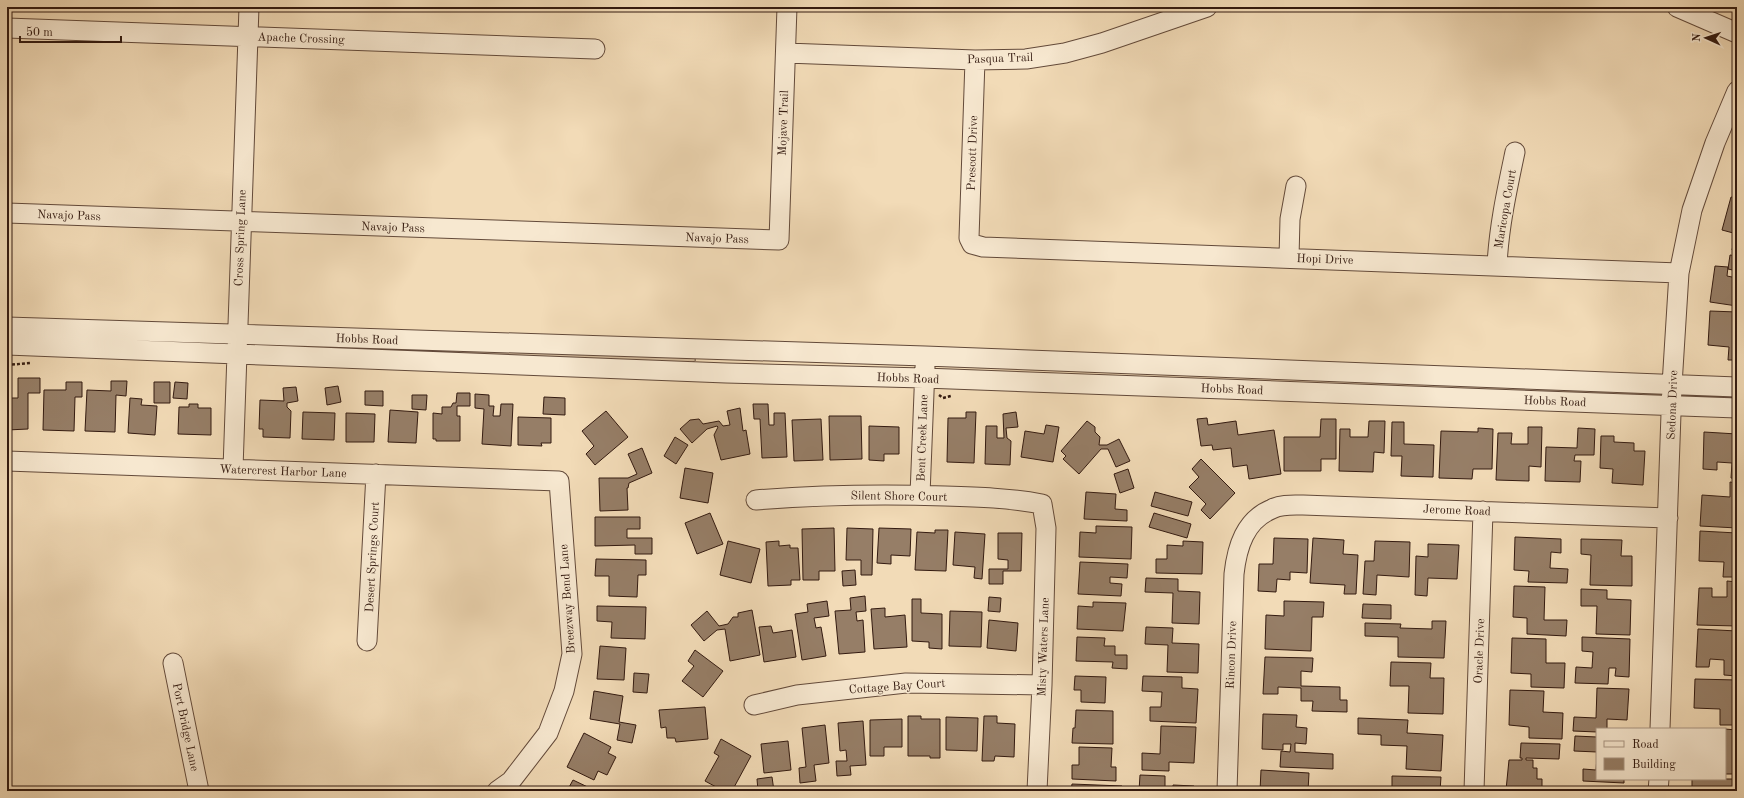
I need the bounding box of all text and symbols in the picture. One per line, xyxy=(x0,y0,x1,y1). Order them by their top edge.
scale bar xyxy=(20,18,121,44)
north arrow xyxy=(1686,18,1726,58)
text: 50 m xyxy=(26,26,53,39)
street label: Apache Crossing xyxy=(257,31,345,47)
text: N xyxy=(1692,32,1703,42)
street label: Pasqua Trail xyxy=(967,52,1033,66)
street label: Mojave Trail xyxy=(777,90,791,156)
street label: Prescott Drive xyxy=(966,115,980,191)
street label: Maricopa Court xyxy=(1493,169,1519,250)
street label: Cross Spring Lane xyxy=(233,189,249,287)
street label: Navajo Pass xyxy=(37,209,101,223)
street label: Navajo Pass xyxy=(361,221,425,235)
street label: Navajo Pass xyxy=(685,232,749,246)
street label: Hopi Drive xyxy=(1296,253,1354,267)
street label: Hobbs Road xyxy=(335,333,399,347)
street label: Sedona Drive xyxy=(1666,369,1680,440)
street label: Hobbs Road xyxy=(876,372,940,386)
street label: Hobbs Road xyxy=(1200,383,1264,397)
street label: Bent Creek Lane xyxy=(915,394,931,482)
street label: Hobbs Road xyxy=(1523,395,1587,409)
street label: Watercrest Harbor Lane xyxy=(219,464,347,480)
street label: Silent Shore Court xyxy=(851,490,947,504)
street label: Desert Springs Court xyxy=(364,501,382,613)
street label: Jerome Road xyxy=(1423,504,1491,518)
street label: Breezway Bend Lane xyxy=(558,543,578,654)
street label: Misty Waters Lane xyxy=(1036,597,1052,697)
street label: Oracle Drive xyxy=(1473,618,1487,684)
street label: Rincon Drive xyxy=(1225,620,1239,689)
street label: Cottage Bay Court xyxy=(848,678,946,696)
street label: Port Bridge Lane xyxy=(170,682,200,773)
legend xyxy=(1596,728,1726,780)
text: Road xyxy=(1632,739,1659,751)
text: Building xyxy=(1632,759,1676,771)

